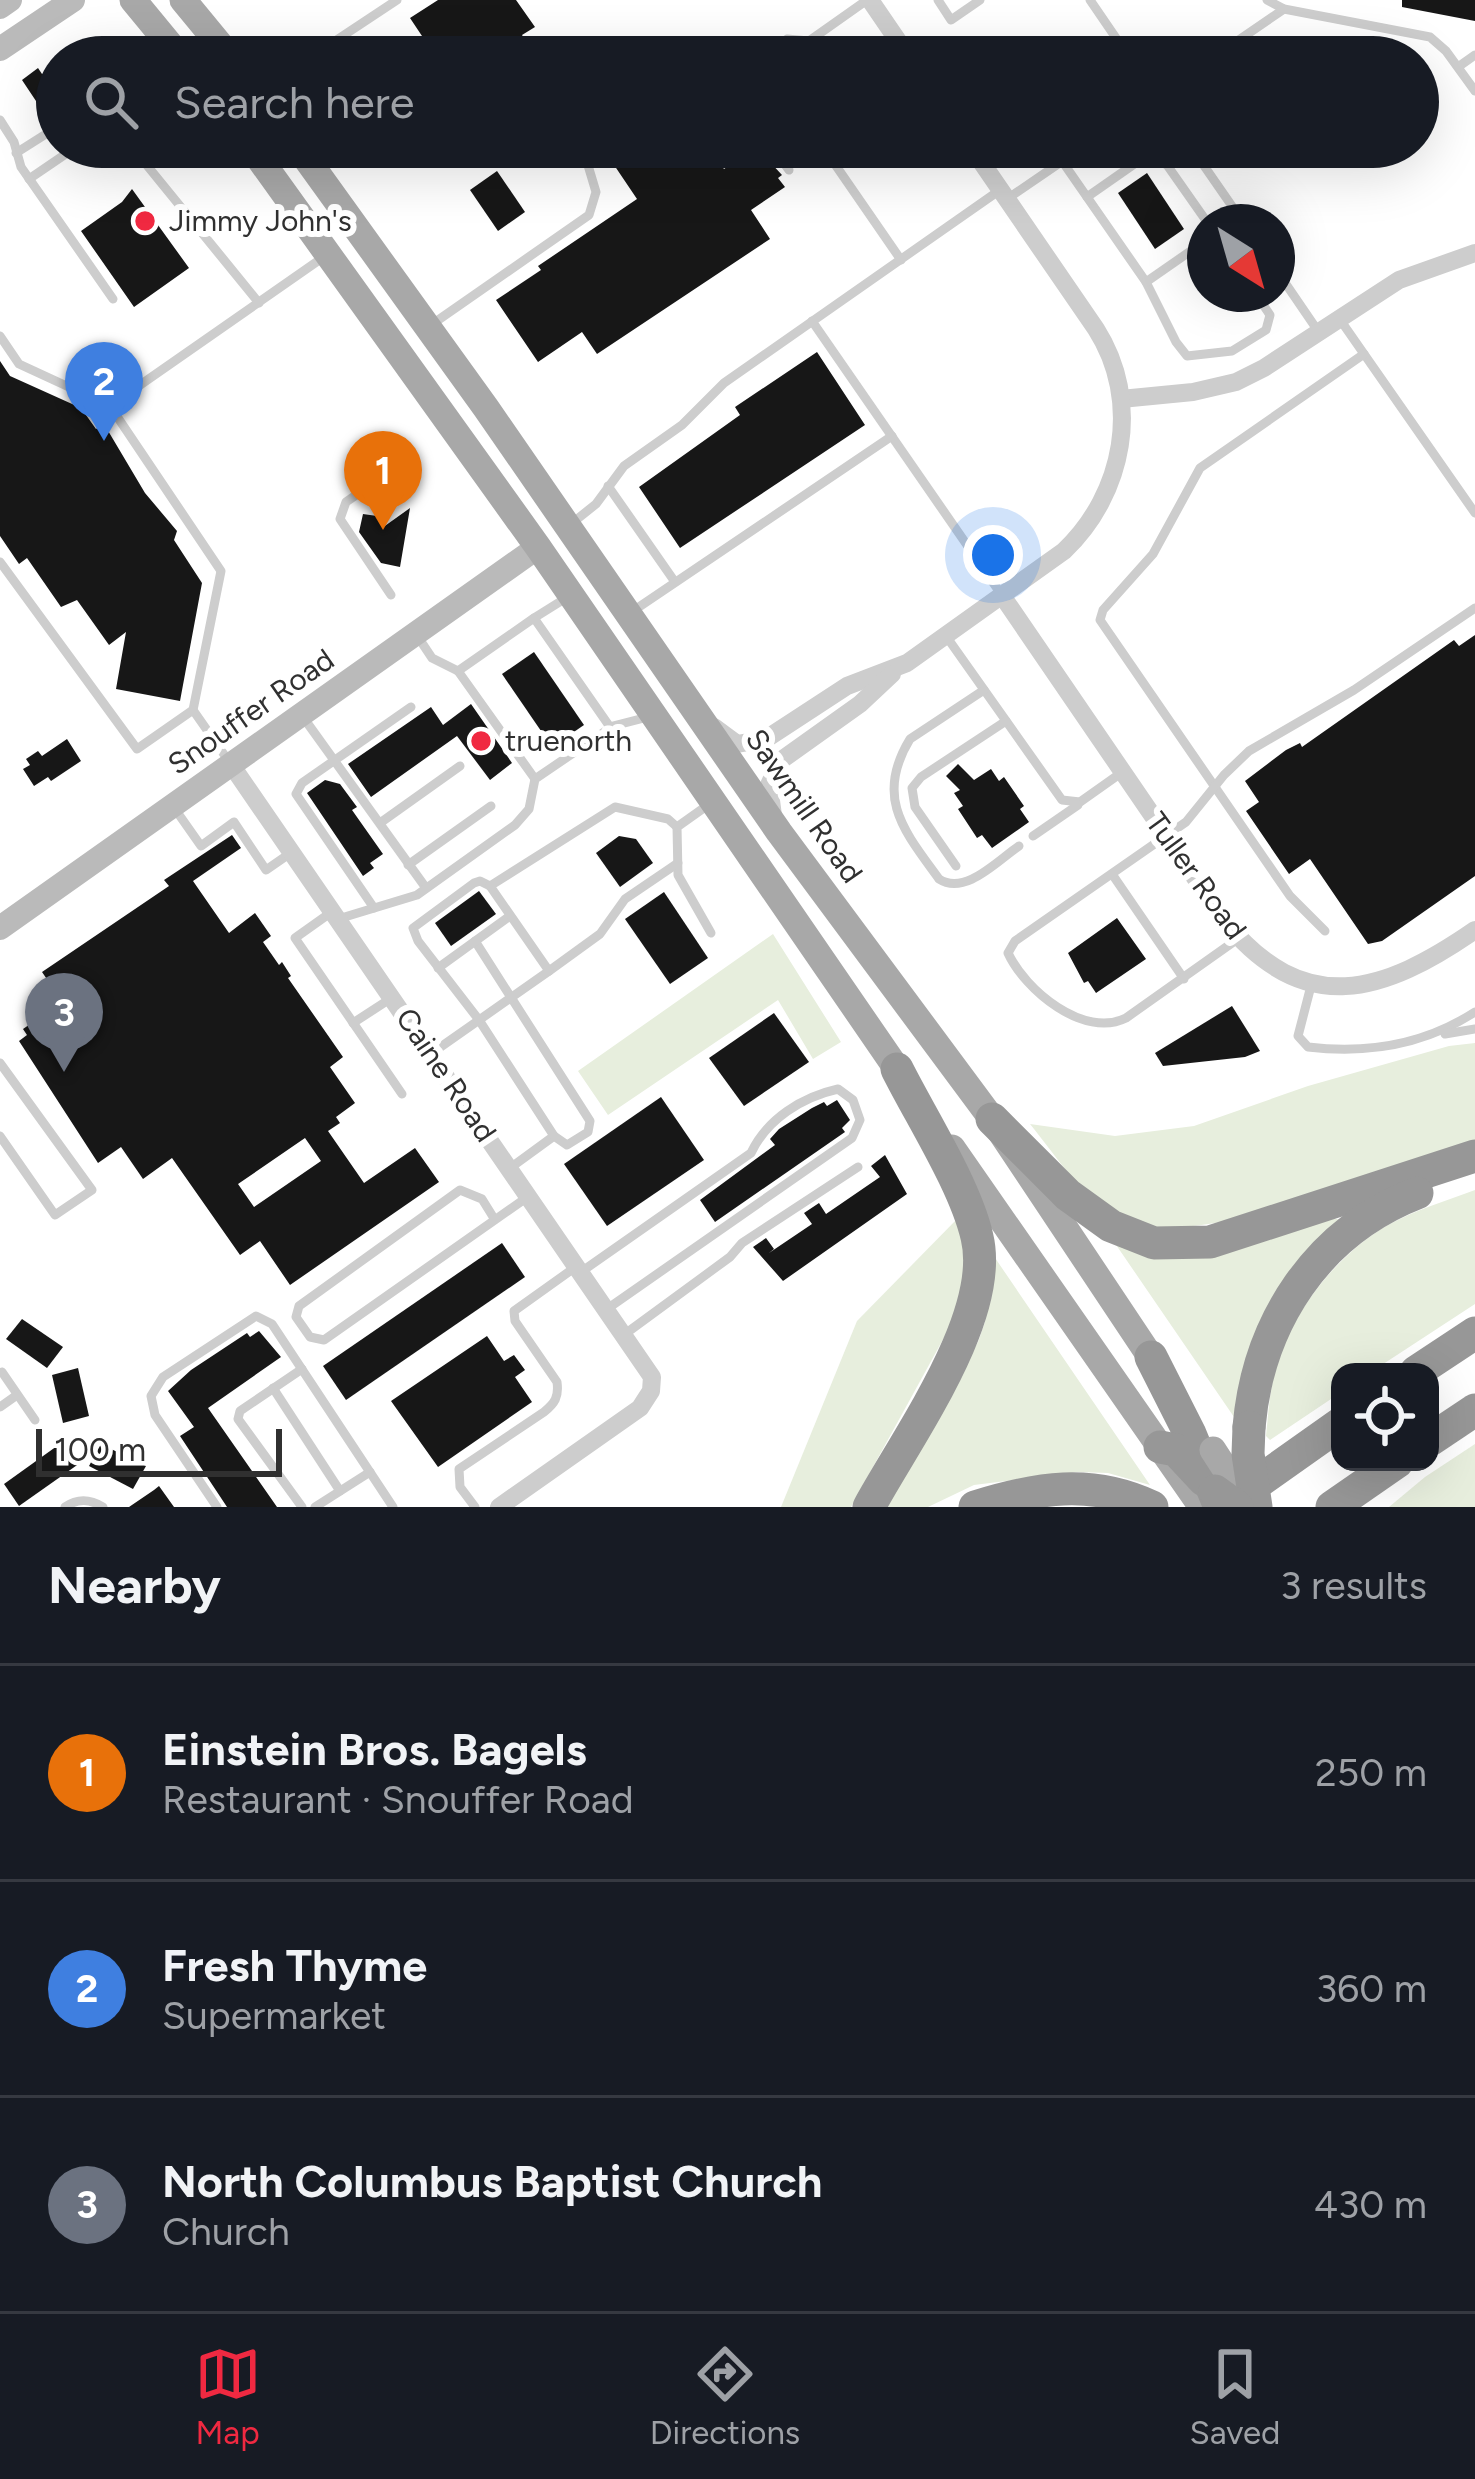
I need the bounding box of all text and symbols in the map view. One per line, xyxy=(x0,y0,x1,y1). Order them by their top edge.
search box xyxy=(36,36,1439,168)
icon: search xyxy=(78,69,144,135)
text: Search here xyxy=(174,75,414,129)
place label: Jimmy John's xyxy=(169,202,352,239)
north arrow xyxy=(1187,204,1295,312)
marker: Jimmy John's xyxy=(132,208,158,234)
pin: 2 xyxy=(65,342,143,441)
pin: 1 xyxy=(344,431,422,530)
your location xyxy=(963,525,1023,585)
street label: Snouffer Road xyxy=(161,641,341,782)
place label: truenorth xyxy=(505,722,632,759)
street label: Sawmill Road xyxy=(738,722,871,890)
marker: truenorth xyxy=(468,728,494,754)
street label: Tuller Road xyxy=(1138,805,1255,946)
pin: 3 xyxy=(25,973,103,1072)
street label: Caine Road xyxy=(388,1001,505,1149)
map controls xyxy=(1331,1363,1439,1471)
button: locate xyxy=(1331,1363,1439,1471)
scale bar xyxy=(36,1423,282,1476)
text: 100 m xyxy=(54,1430,146,1469)
text: Nearby xyxy=(48,1555,221,1616)
text: 3 results xyxy=(1280,1562,1427,1609)
text: Einstein Bros. Bagels xyxy=(162,1722,587,1776)
text: 1 xyxy=(79,1749,95,1796)
text: 250 m xyxy=(1315,1749,1427,1796)
text: Restaurant · Snouffer Road xyxy=(162,1776,634,1823)
text: Fresh Thyme xyxy=(162,1938,427,1992)
text: 2 xyxy=(76,1965,98,2012)
text: 360 m xyxy=(1316,1965,1427,2012)
text: Supermarket xyxy=(162,1992,386,2039)
text: North Columbus Baptist Church xyxy=(162,2154,822,2208)
text: 3 xyxy=(76,2181,98,2228)
text: 430 m xyxy=(1314,2181,1427,2228)
text: Church xyxy=(162,2208,290,2255)
tab: Map xyxy=(195,2341,261,2452)
tab: Directions xyxy=(650,2341,800,2452)
tab: Saved xyxy=(1189,2341,1280,2452)

